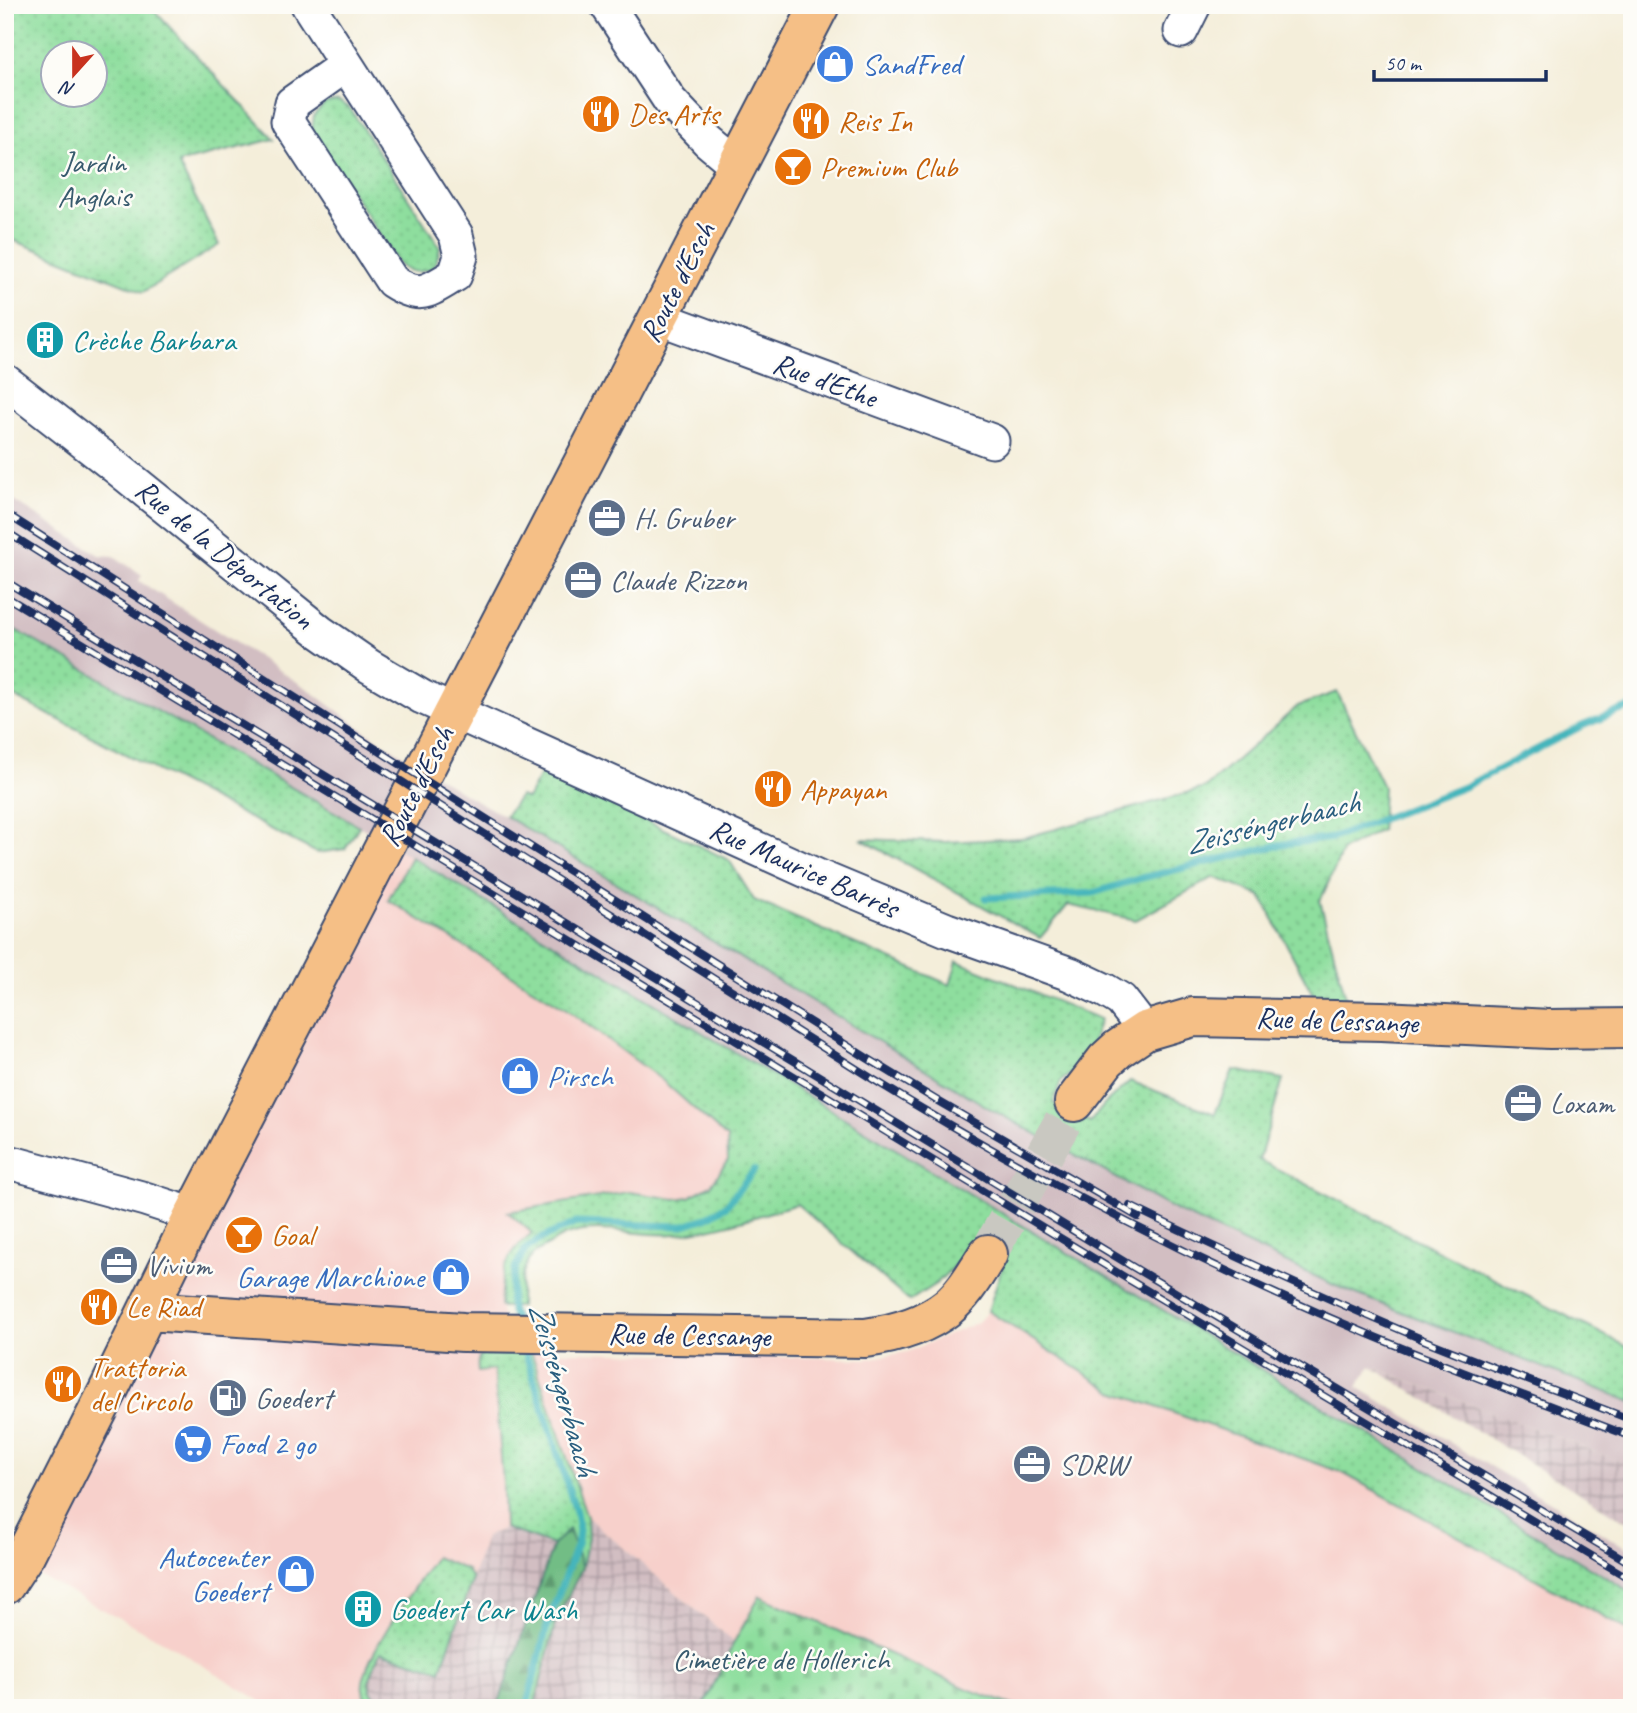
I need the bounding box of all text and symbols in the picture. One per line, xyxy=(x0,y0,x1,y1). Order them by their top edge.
north arrow xyxy=(38,38,108,108)
scale bar xyxy=(1374,38,1546,82)
shop icon: SandFred xyxy=(814,43,856,85)
place label: SandFred xyxy=(862,45,965,83)
text: 50 m xyxy=(1385,50,1423,76)
text: N xyxy=(55,74,78,102)
restaurant icon: Des Arts xyxy=(580,93,622,135)
place label: Des Arts xyxy=(628,95,722,133)
restaurant icon: Reis In xyxy=(790,100,832,142)
place label: Reis In xyxy=(838,102,913,140)
park label: Jardin Anglais xyxy=(58,143,133,215)
bar icon: Premium Club xyxy=(772,146,814,188)
place label: Premium Club xyxy=(820,148,959,186)
street label: Route d'Esch xyxy=(631,215,724,349)
building icon: Crèche Barbara xyxy=(24,319,66,361)
place label: Crèche Barbara xyxy=(72,321,238,359)
street label: Rue d'Ethe xyxy=(768,344,884,417)
street label: Rue de la Déportation xyxy=(128,470,322,638)
office icon: H. Gruber xyxy=(586,497,628,539)
place label: H. Gruber xyxy=(634,499,736,537)
office icon: Claude Rizzon xyxy=(562,559,604,601)
place label: Claude Rizzon xyxy=(610,561,748,599)
street label: Route d'Esch xyxy=(370,719,463,853)
restaurant icon: Appayan xyxy=(752,768,794,810)
place label: Appayan xyxy=(800,770,888,808)
water label: Zeisséngerbaach xyxy=(1181,781,1366,864)
street label: Rue Maurice Barrès xyxy=(704,809,907,928)
street label: Rue de Cessange xyxy=(1255,998,1421,1042)
shop icon: Pirsch xyxy=(499,1055,541,1097)
place label: Pirsch xyxy=(547,1057,615,1095)
office icon: Loxam xyxy=(1502,1082,1544,1124)
place label: Loxam xyxy=(1550,1084,1616,1122)
bar icon: Goal xyxy=(223,1214,265,1256)
place label: Goal xyxy=(271,1216,318,1254)
office icon: Vivium xyxy=(98,1244,140,1286)
place label: Vivium xyxy=(146,1246,213,1284)
shop icon: Garage Marchione xyxy=(430,1256,472,1298)
place label: Garage Marchione xyxy=(237,1258,426,1296)
restaurant icon: Le Riad xyxy=(78,1286,120,1328)
place label: Le Riad xyxy=(126,1288,205,1326)
water label: Zeisséngerbaach xyxy=(519,1298,608,1482)
street label: Rue de Cessange xyxy=(607,1315,773,1355)
place label: Trattoria del Circolo xyxy=(90,1348,193,1420)
restaurant icon: Trattoria del Circolo xyxy=(42,1363,84,1405)
fuel station icon: Goedert xyxy=(207,1377,249,1419)
place label: Goedert xyxy=(255,1379,336,1417)
supermarket icon: Food 2 go xyxy=(172,1423,214,1465)
place label: Food 2 go xyxy=(220,1425,317,1463)
office icon: SDRW xyxy=(1011,1443,1053,1485)
place label: SDRW xyxy=(1059,1445,1133,1483)
place label: Autocenter Goedert xyxy=(158,1538,273,1610)
shop icon: Autocenter Goedert xyxy=(275,1553,317,1595)
building icon: Goedert Car Wash xyxy=(342,1588,384,1630)
place label: Goedert Car Wash xyxy=(390,1590,578,1628)
park label: Cimetière de Hollerich xyxy=(672,1640,892,1678)

